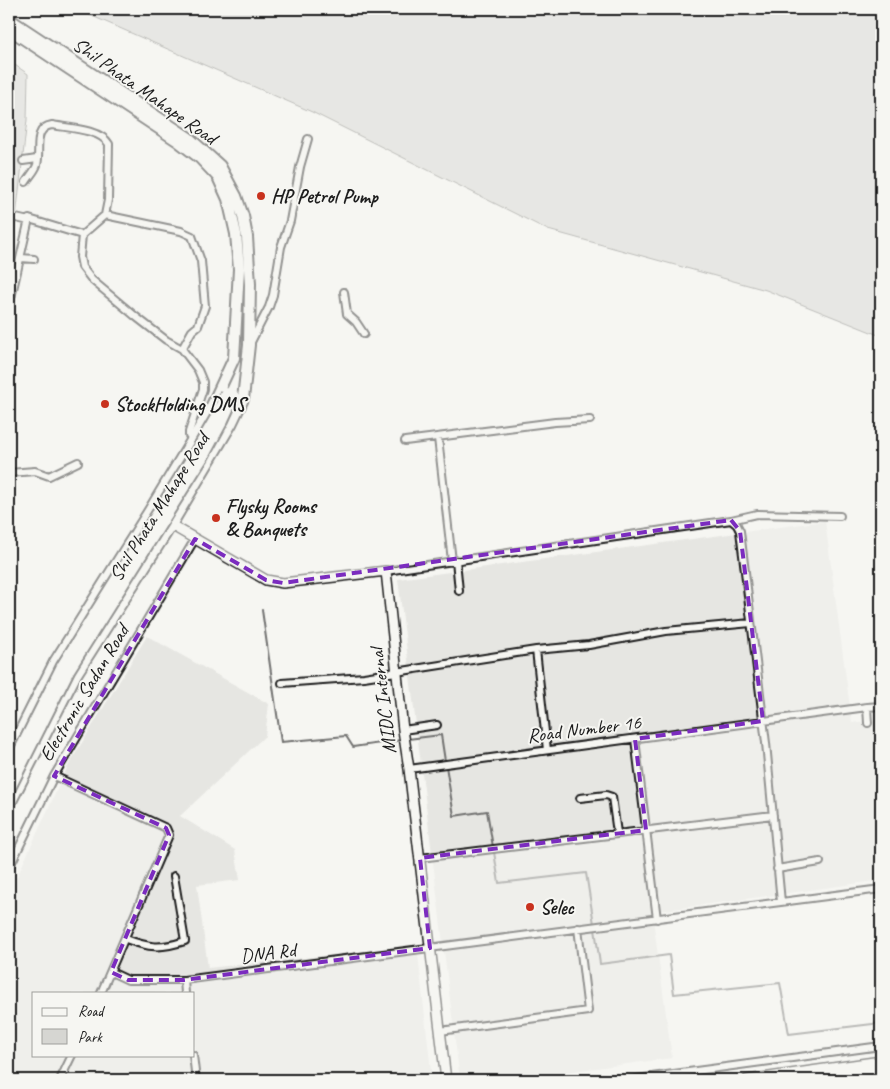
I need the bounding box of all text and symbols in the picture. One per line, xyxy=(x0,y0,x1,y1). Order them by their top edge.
street label: Shil Phata Mahape Road xyxy=(68,32,224,152)
place label: HP Petrol Pump xyxy=(271,184,379,209)
marker: HP Petrol Pump xyxy=(255,190,267,202)
place label: StockHolding DMS xyxy=(115,392,248,417)
marker: StockHolding DMS xyxy=(99,398,111,410)
street label: Shil Phata Mahape Road xyxy=(103,426,216,586)
place label: Flysky Rooms & Banquets xyxy=(226,494,318,542)
marker: Flysky Rooms & Banquets xyxy=(210,512,222,524)
street label: Electronic Sadan Road xyxy=(33,617,136,766)
street label: MIDC Internal xyxy=(364,643,402,755)
street label: Road Number 16 xyxy=(526,709,643,748)
place label: Selec xyxy=(540,895,575,920)
marker: Selec xyxy=(524,901,536,913)
street label: DNA Rd xyxy=(239,937,300,969)
legend xyxy=(32,992,195,1056)
text: Road xyxy=(78,1002,105,1021)
text: Park xyxy=(78,1028,103,1047)

